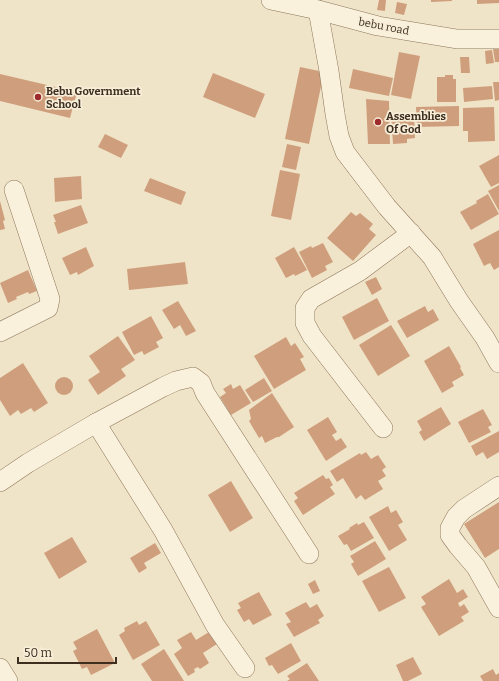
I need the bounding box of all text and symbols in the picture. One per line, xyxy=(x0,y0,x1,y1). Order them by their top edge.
street label: bebu road xyxy=(358,15,411,38)
place label: Bebu Government School xyxy=(46,85,141,111)
marker: Bebu Government School xyxy=(33,92,43,102)
place label: Assemblies Of God xyxy=(386,110,447,136)
marker: Assemblies Of God xyxy=(373,117,383,127)
scale bar xyxy=(18,639,116,665)
text: 50 m xyxy=(24,646,53,660)

